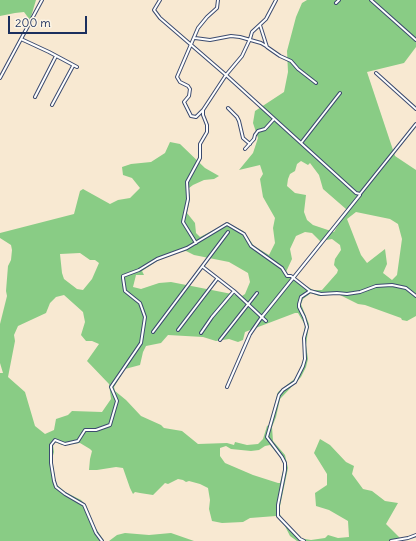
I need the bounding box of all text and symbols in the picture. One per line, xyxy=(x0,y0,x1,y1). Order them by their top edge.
scale bar xyxy=(10,8,89,34)
text: 200 m xyxy=(15,15,51,30)

